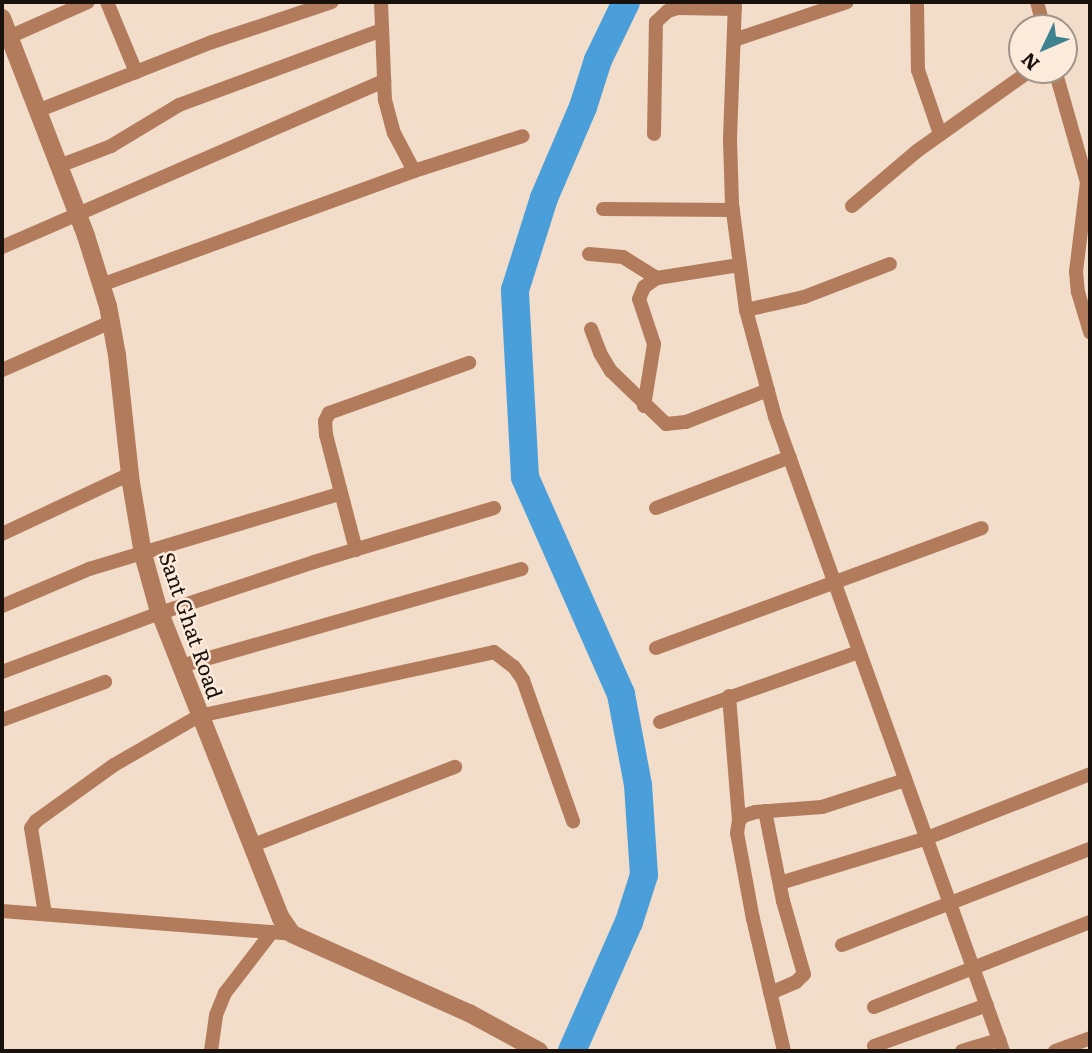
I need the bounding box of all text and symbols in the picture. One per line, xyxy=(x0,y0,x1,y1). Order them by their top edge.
north arrow xyxy=(1008,14,1078,84)
text: N xyxy=(1014,47,1045,78)
street label: Sant Ghat Road xyxy=(155,548,229,702)

